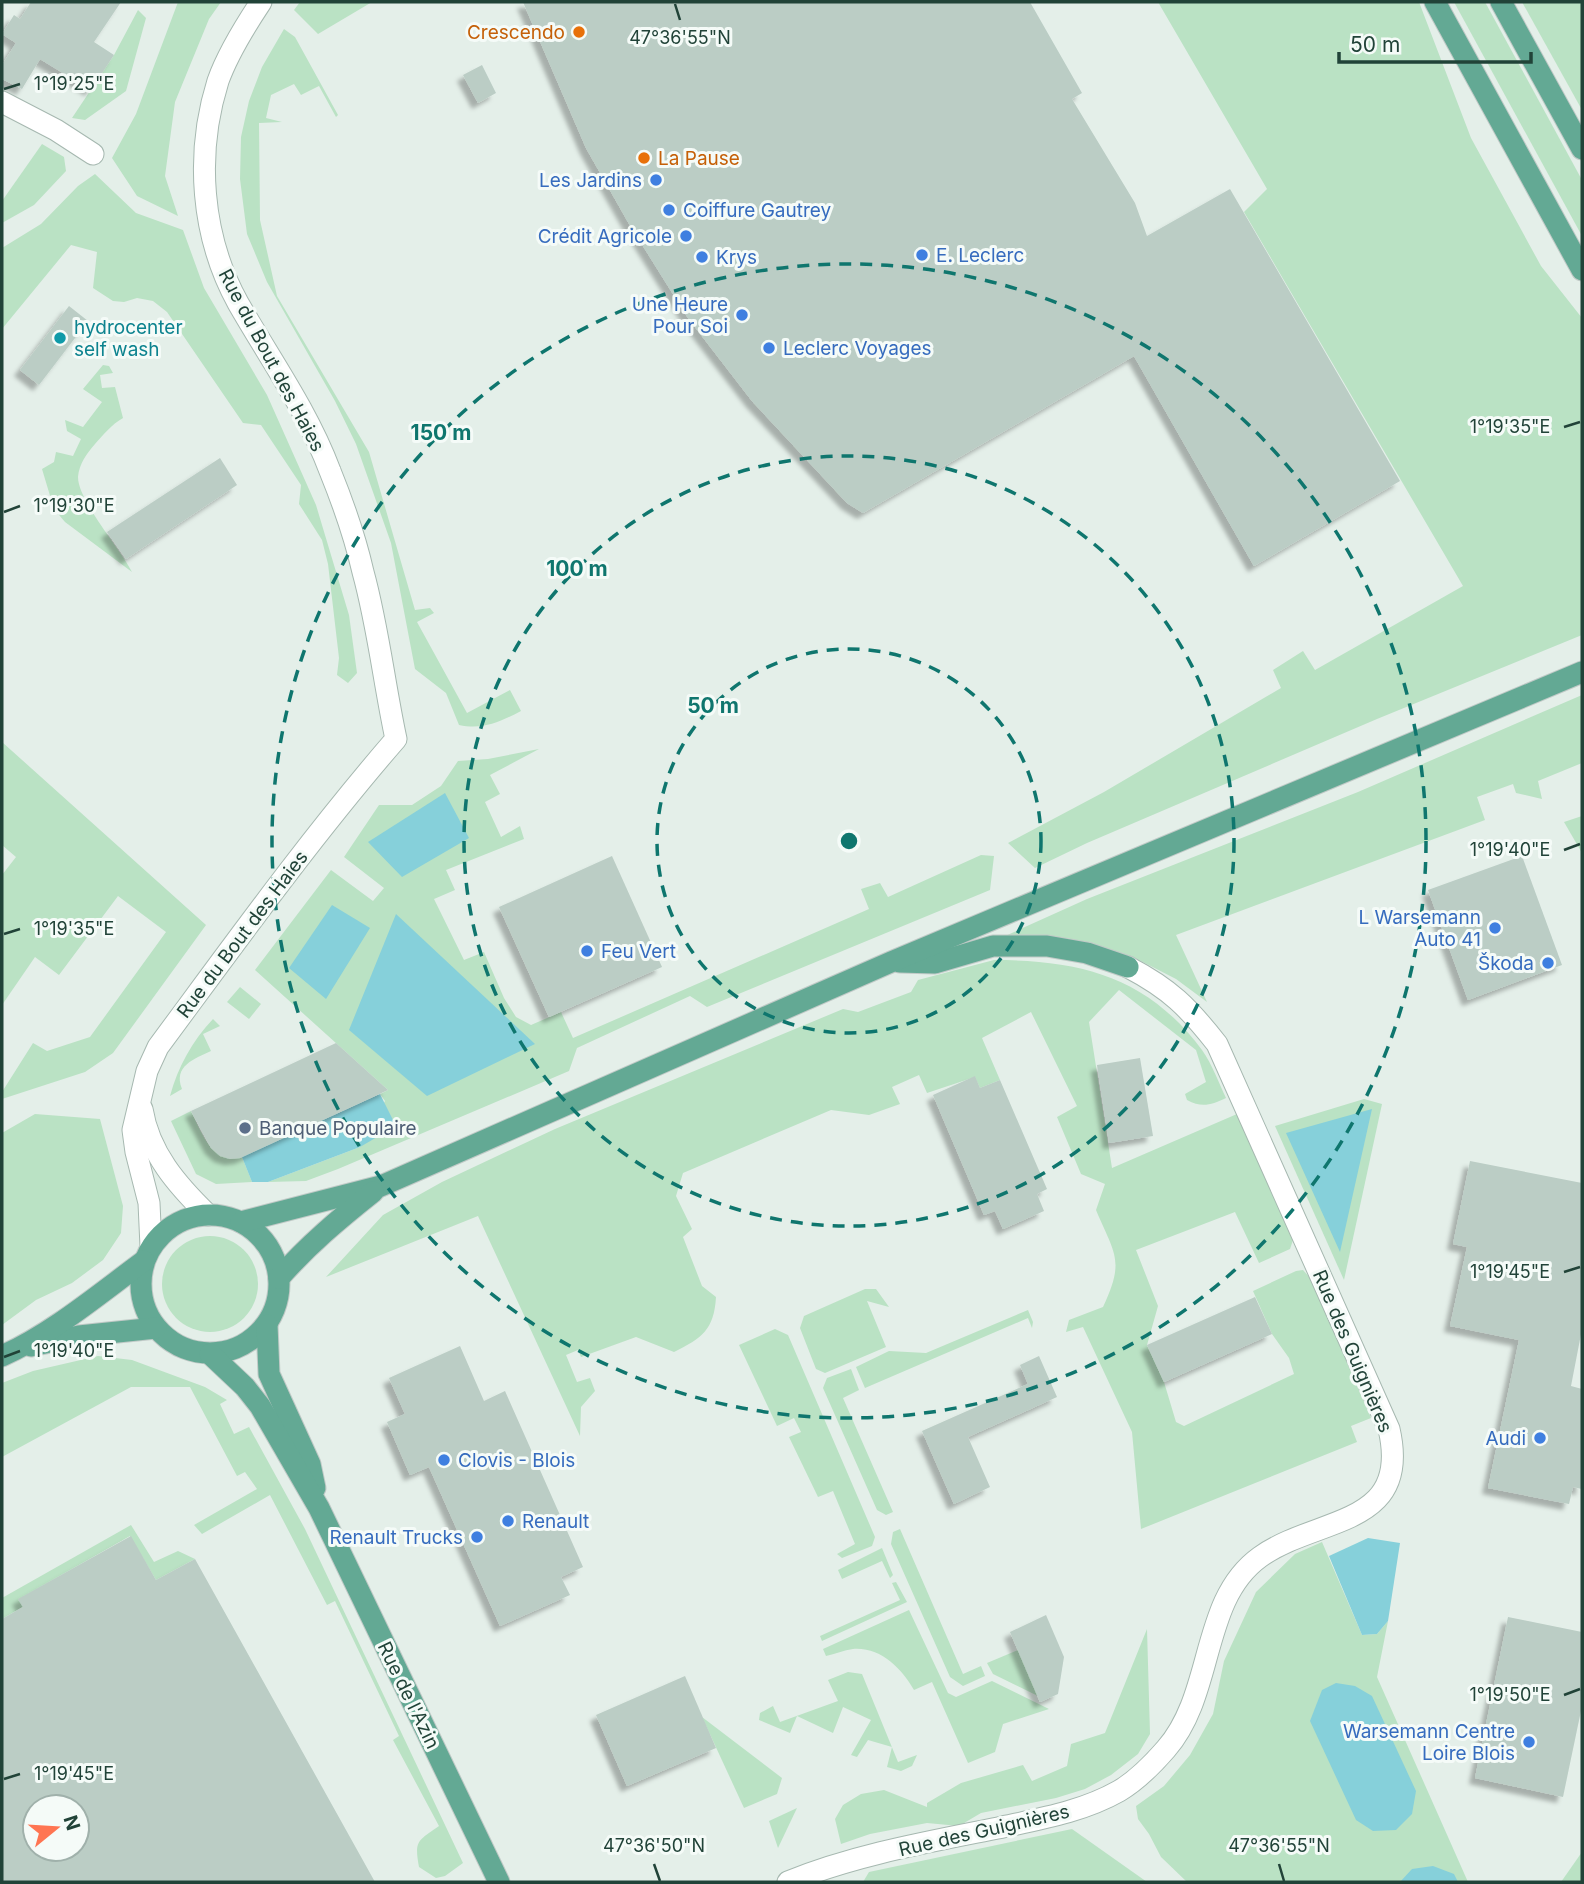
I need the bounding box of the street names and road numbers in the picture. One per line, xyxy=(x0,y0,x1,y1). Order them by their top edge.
street label: Rue du Bout des Haies xyxy=(214,265,329,455)
street label: Rue du Bout des Haies xyxy=(172,846,313,1022)
street label: Rue des Guignières xyxy=(1308,1266,1397,1436)
street label: Rue de l'Azin xyxy=(373,1638,444,1752)
street label: Rue des Guignières xyxy=(897,1800,1072,1861)

